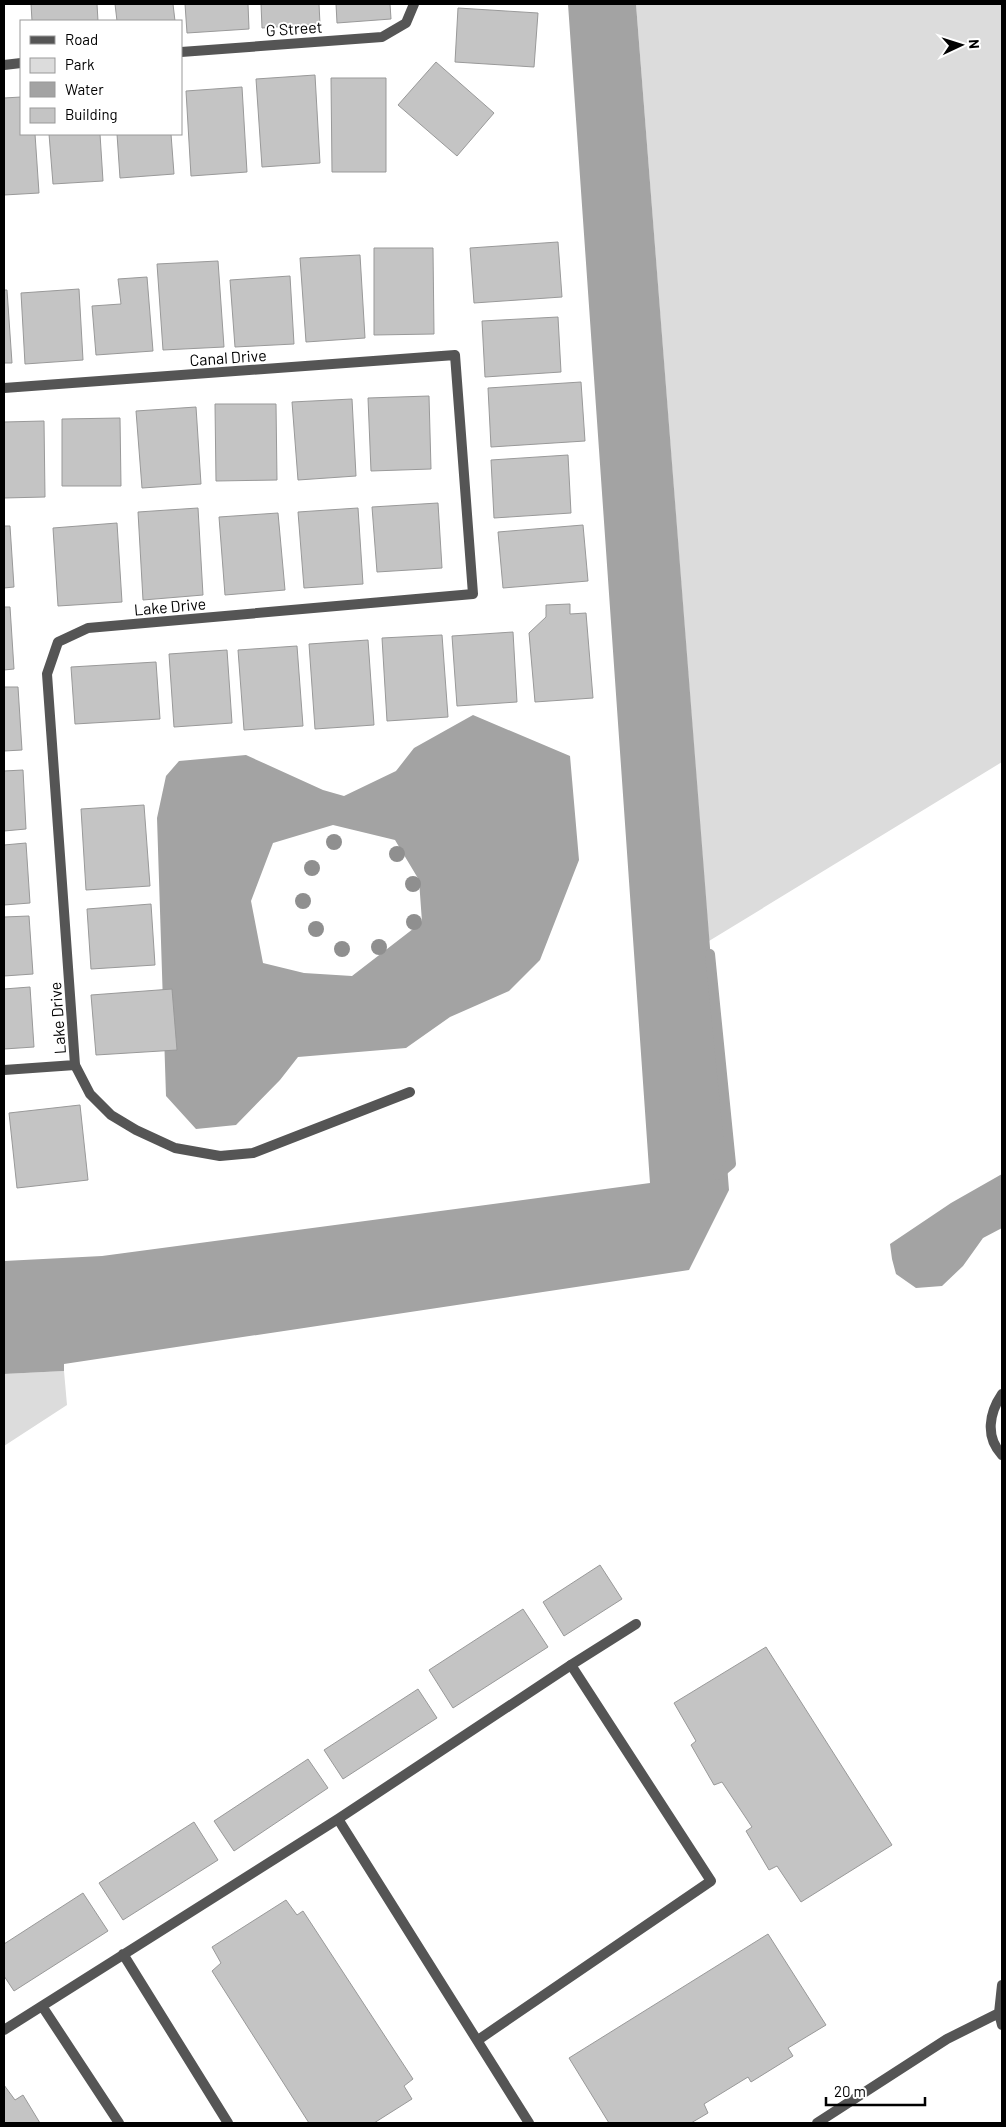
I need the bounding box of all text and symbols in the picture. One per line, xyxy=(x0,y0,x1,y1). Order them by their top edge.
street label: G Street xyxy=(265,17,323,39)
legend xyxy=(20,20,182,135)
north arrow xyxy=(936,20,986,70)
text: Road xyxy=(65,30,98,48)
text: N xyxy=(966,39,983,49)
text: Park xyxy=(65,55,95,73)
text: Water xyxy=(65,80,104,98)
text: Building xyxy=(65,105,118,123)
street label: Canal Drive xyxy=(189,345,267,369)
street label: Lake Drive xyxy=(133,593,207,619)
street label: Lake Drive xyxy=(45,981,69,1055)
scale bar xyxy=(826,2074,925,2106)
text: 20 m xyxy=(834,2082,866,2100)

